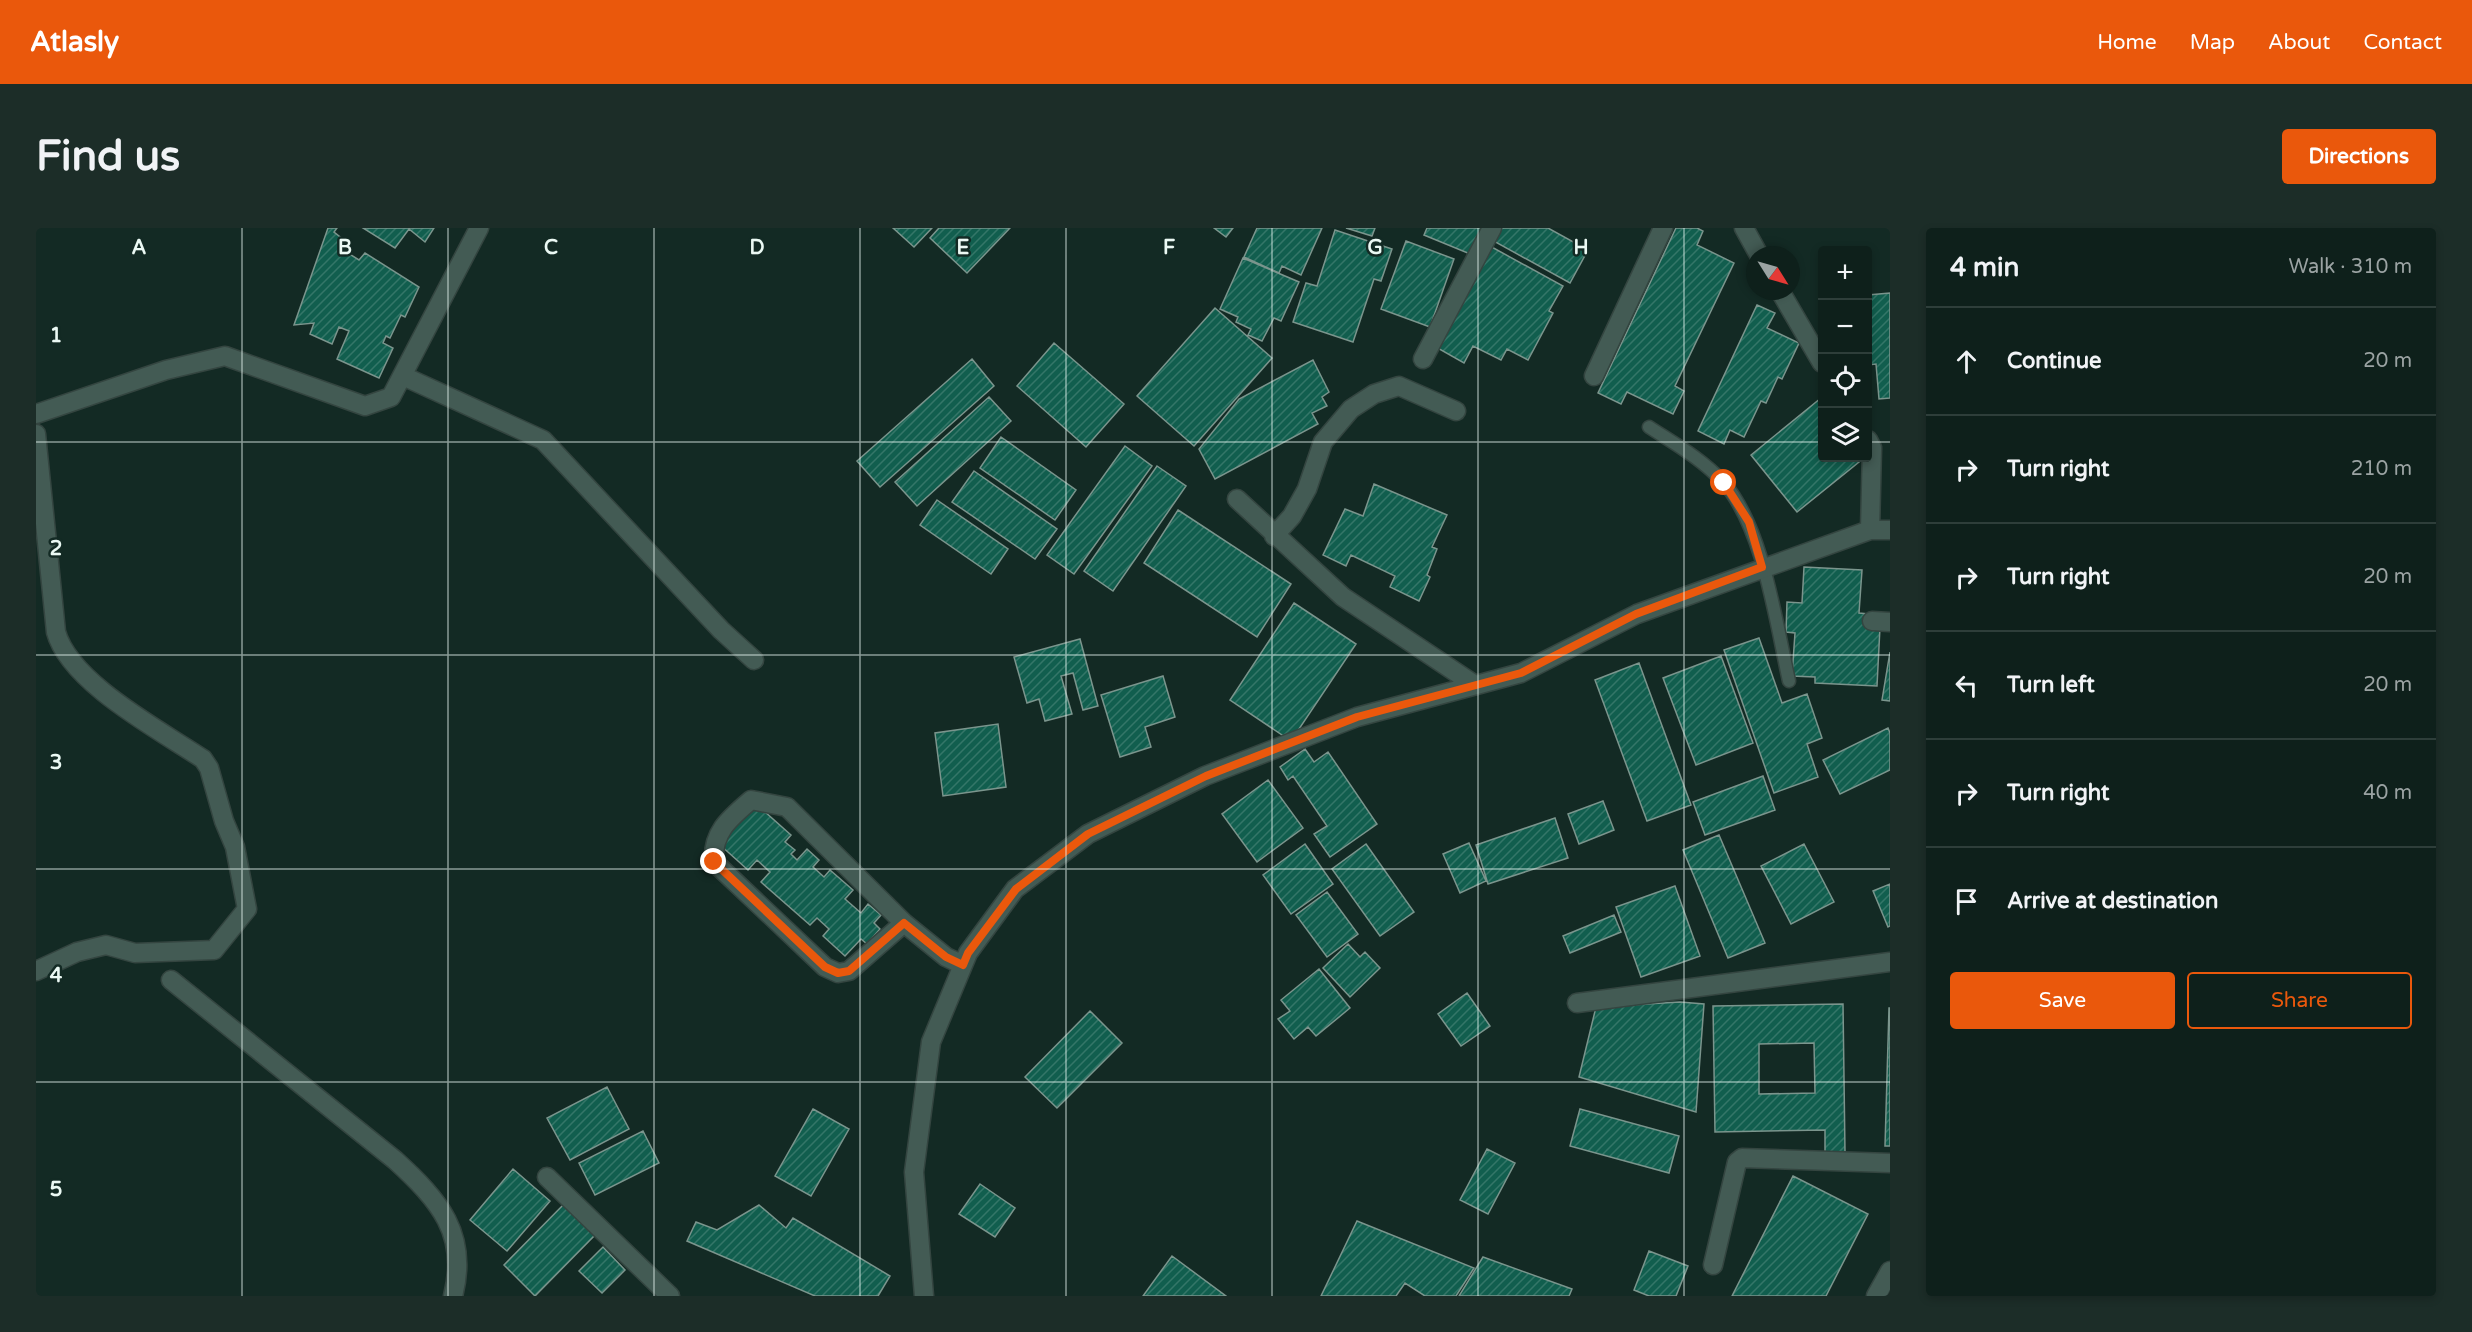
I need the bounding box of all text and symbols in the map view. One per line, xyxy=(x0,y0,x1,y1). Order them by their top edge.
text: Atlasly xyxy=(30,25,119,59)
text: Home xyxy=(2097,30,2157,55)
text: Map xyxy=(2190,30,2235,55)
text: About xyxy=(2268,30,2330,55)
text: Contact xyxy=(2363,30,2442,55)
button: Directions xyxy=(2282,129,2436,184)
text: Find us xyxy=(36,131,180,182)
text: A xyxy=(132,236,147,260)
text: B xyxy=(338,236,352,260)
text: C xyxy=(544,236,558,260)
text: D xyxy=(749,236,765,260)
text: E xyxy=(957,236,970,260)
text: F xyxy=(1163,236,1175,260)
text: G xyxy=(1367,236,1383,260)
text: H xyxy=(1573,236,1589,260)
north arrow xyxy=(1746,246,1800,300)
map controls xyxy=(1818,246,1872,462)
button: + xyxy=(1818,246,1872,300)
text: 4 min xyxy=(1950,252,2019,283)
text: Walk · 310 m xyxy=(2289,255,2412,279)
button: − xyxy=(1818,300,1872,354)
text: 1 xyxy=(50,324,62,348)
icon: ahead xyxy=(1950,345,1983,378)
text: Continue xyxy=(2007,348,2102,374)
text: 20 m xyxy=(2363,349,2412,373)
button: locate xyxy=(1818,354,1872,408)
button: layers xyxy=(1818,408,1872,462)
icon: right xyxy=(1950,453,1983,486)
text: Turn right xyxy=(2007,456,2109,482)
text: 210 m xyxy=(2351,457,2412,481)
route start xyxy=(1710,469,1736,495)
text: 2 xyxy=(50,537,62,561)
icon: right xyxy=(1950,561,1983,594)
text: Turn right xyxy=(2007,564,2109,590)
text: 20 m xyxy=(2363,565,2412,589)
icon: left xyxy=(1950,669,1983,702)
text: Turn left xyxy=(2007,672,2095,698)
text: 20 m xyxy=(2363,673,2412,697)
text: 3 xyxy=(50,751,62,775)
icon: right xyxy=(1950,777,1983,810)
text: Turn right xyxy=(2007,780,2109,806)
text: 40 m xyxy=(2363,781,2412,805)
route end xyxy=(700,848,726,874)
icon: arrive xyxy=(1950,885,1983,918)
text: Arrive at destination xyxy=(2007,888,2218,914)
text: 4 xyxy=(50,964,63,988)
button: Save xyxy=(1950,972,2175,1029)
button: Share xyxy=(2187,972,2412,1029)
text: 5 xyxy=(50,1178,62,1202)

